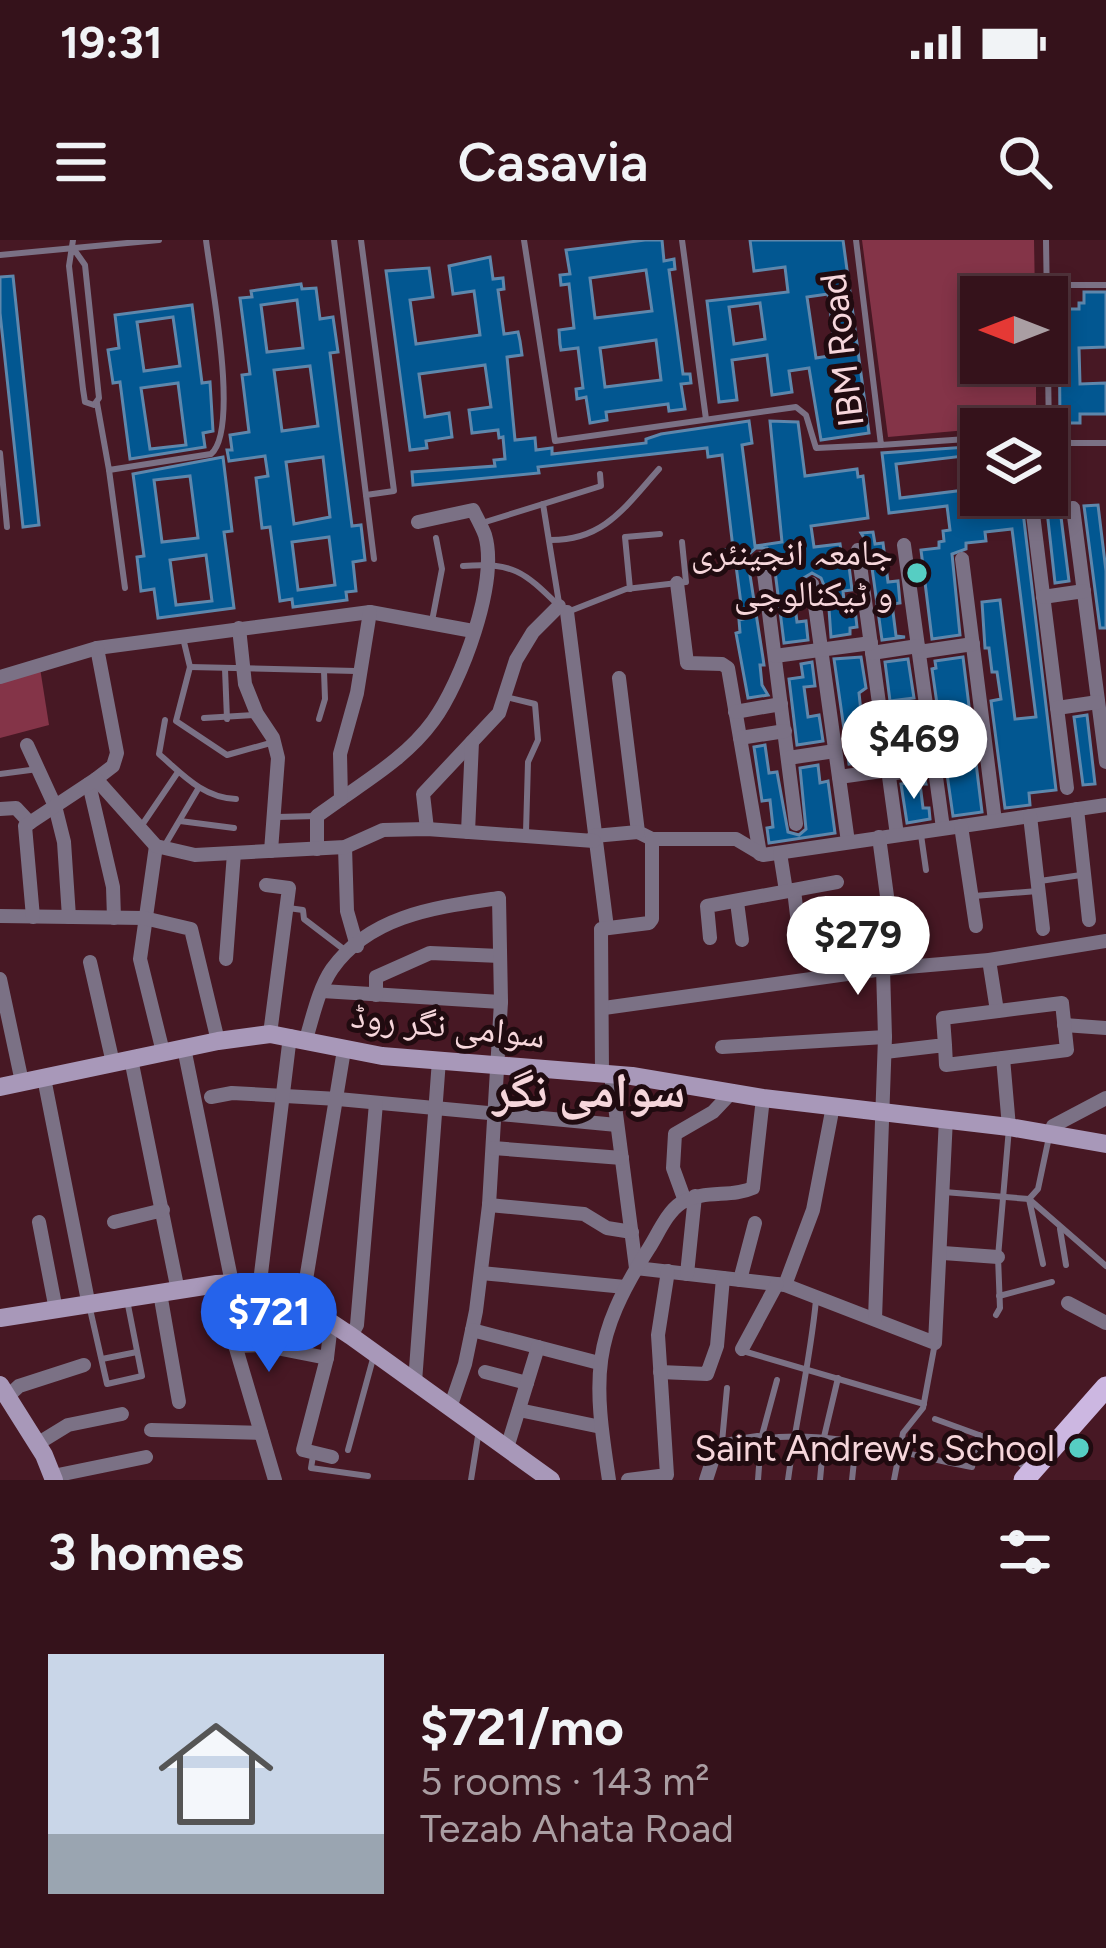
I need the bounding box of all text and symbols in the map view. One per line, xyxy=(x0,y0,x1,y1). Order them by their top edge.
text: 19:31 xyxy=(60,15,163,69)
icon: menu xyxy=(48,129,114,195)
icon: search xyxy=(992,129,1058,195)
text: Casavia xyxy=(457,130,649,195)
street label: IBM Road xyxy=(811,271,873,429)
north arrow xyxy=(960,276,1068,384)
map controls xyxy=(960,276,1068,516)
button: layers xyxy=(960,408,1068,516)
place label: جامعہ انجینئری و ٹیکنالوجی xyxy=(691,531,893,615)
marker: جامعہ انجینئری و ٹیکنالوجی xyxy=(904,560,930,586)
pin: $469 xyxy=(843,700,985,802)
text: $469 xyxy=(868,715,960,762)
pin: $279 xyxy=(787,896,929,998)
text: $279 xyxy=(814,911,902,958)
street label: سوامی نگر روڈ xyxy=(349,993,547,1057)
district label: سوامی نگر xyxy=(491,1061,685,1120)
pin: $721 xyxy=(198,1273,340,1375)
text: $721 xyxy=(228,1288,310,1335)
place label: Saint Andrew's School xyxy=(694,1427,1055,1470)
marker: Saint Andrew's School xyxy=(1066,1435,1092,1461)
icon: filters xyxy=(992,1519,1058,1585)
text: 3 homes xyxy=(48,1522,244,1583)
text: $721/mo xyxy=(420,1697,624,1758)
icon: home xyxy=(144,1702,288,1846)
text: 5 rooms · 143 m² xyxy=(420,1758,709,1805)
text: Tezab Ahata Road xyxy=(420,1805,734,1852)

